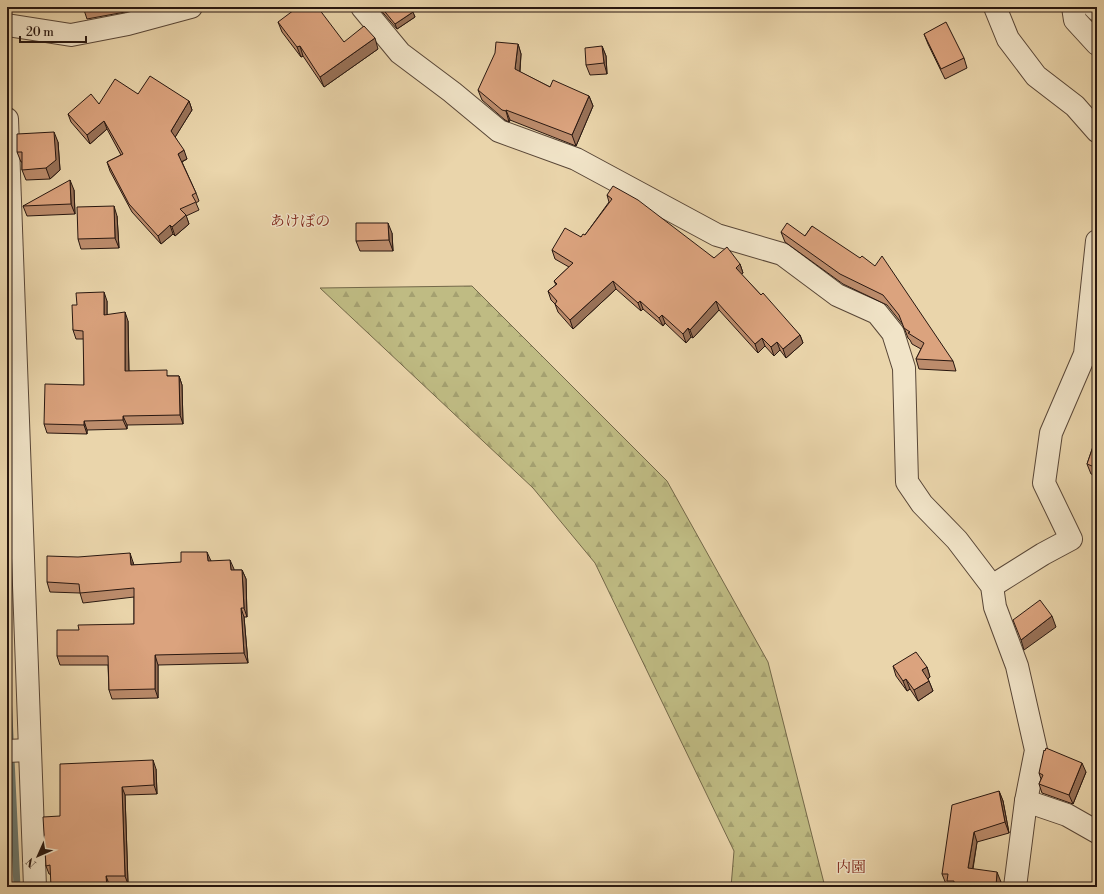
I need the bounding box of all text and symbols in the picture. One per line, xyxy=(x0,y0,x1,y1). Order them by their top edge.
scale bar xyxy=(20,18,86,44)
text: 20 m xyxy=(26,25,54,40)
district label: あけぼの xyxy=(270,212,330,231)
north arrow xyxy=(18,836,58,876)
text: N xyxy=(23,854,40,870)
district label: 内園 xyxy=(836,858,866,877)

